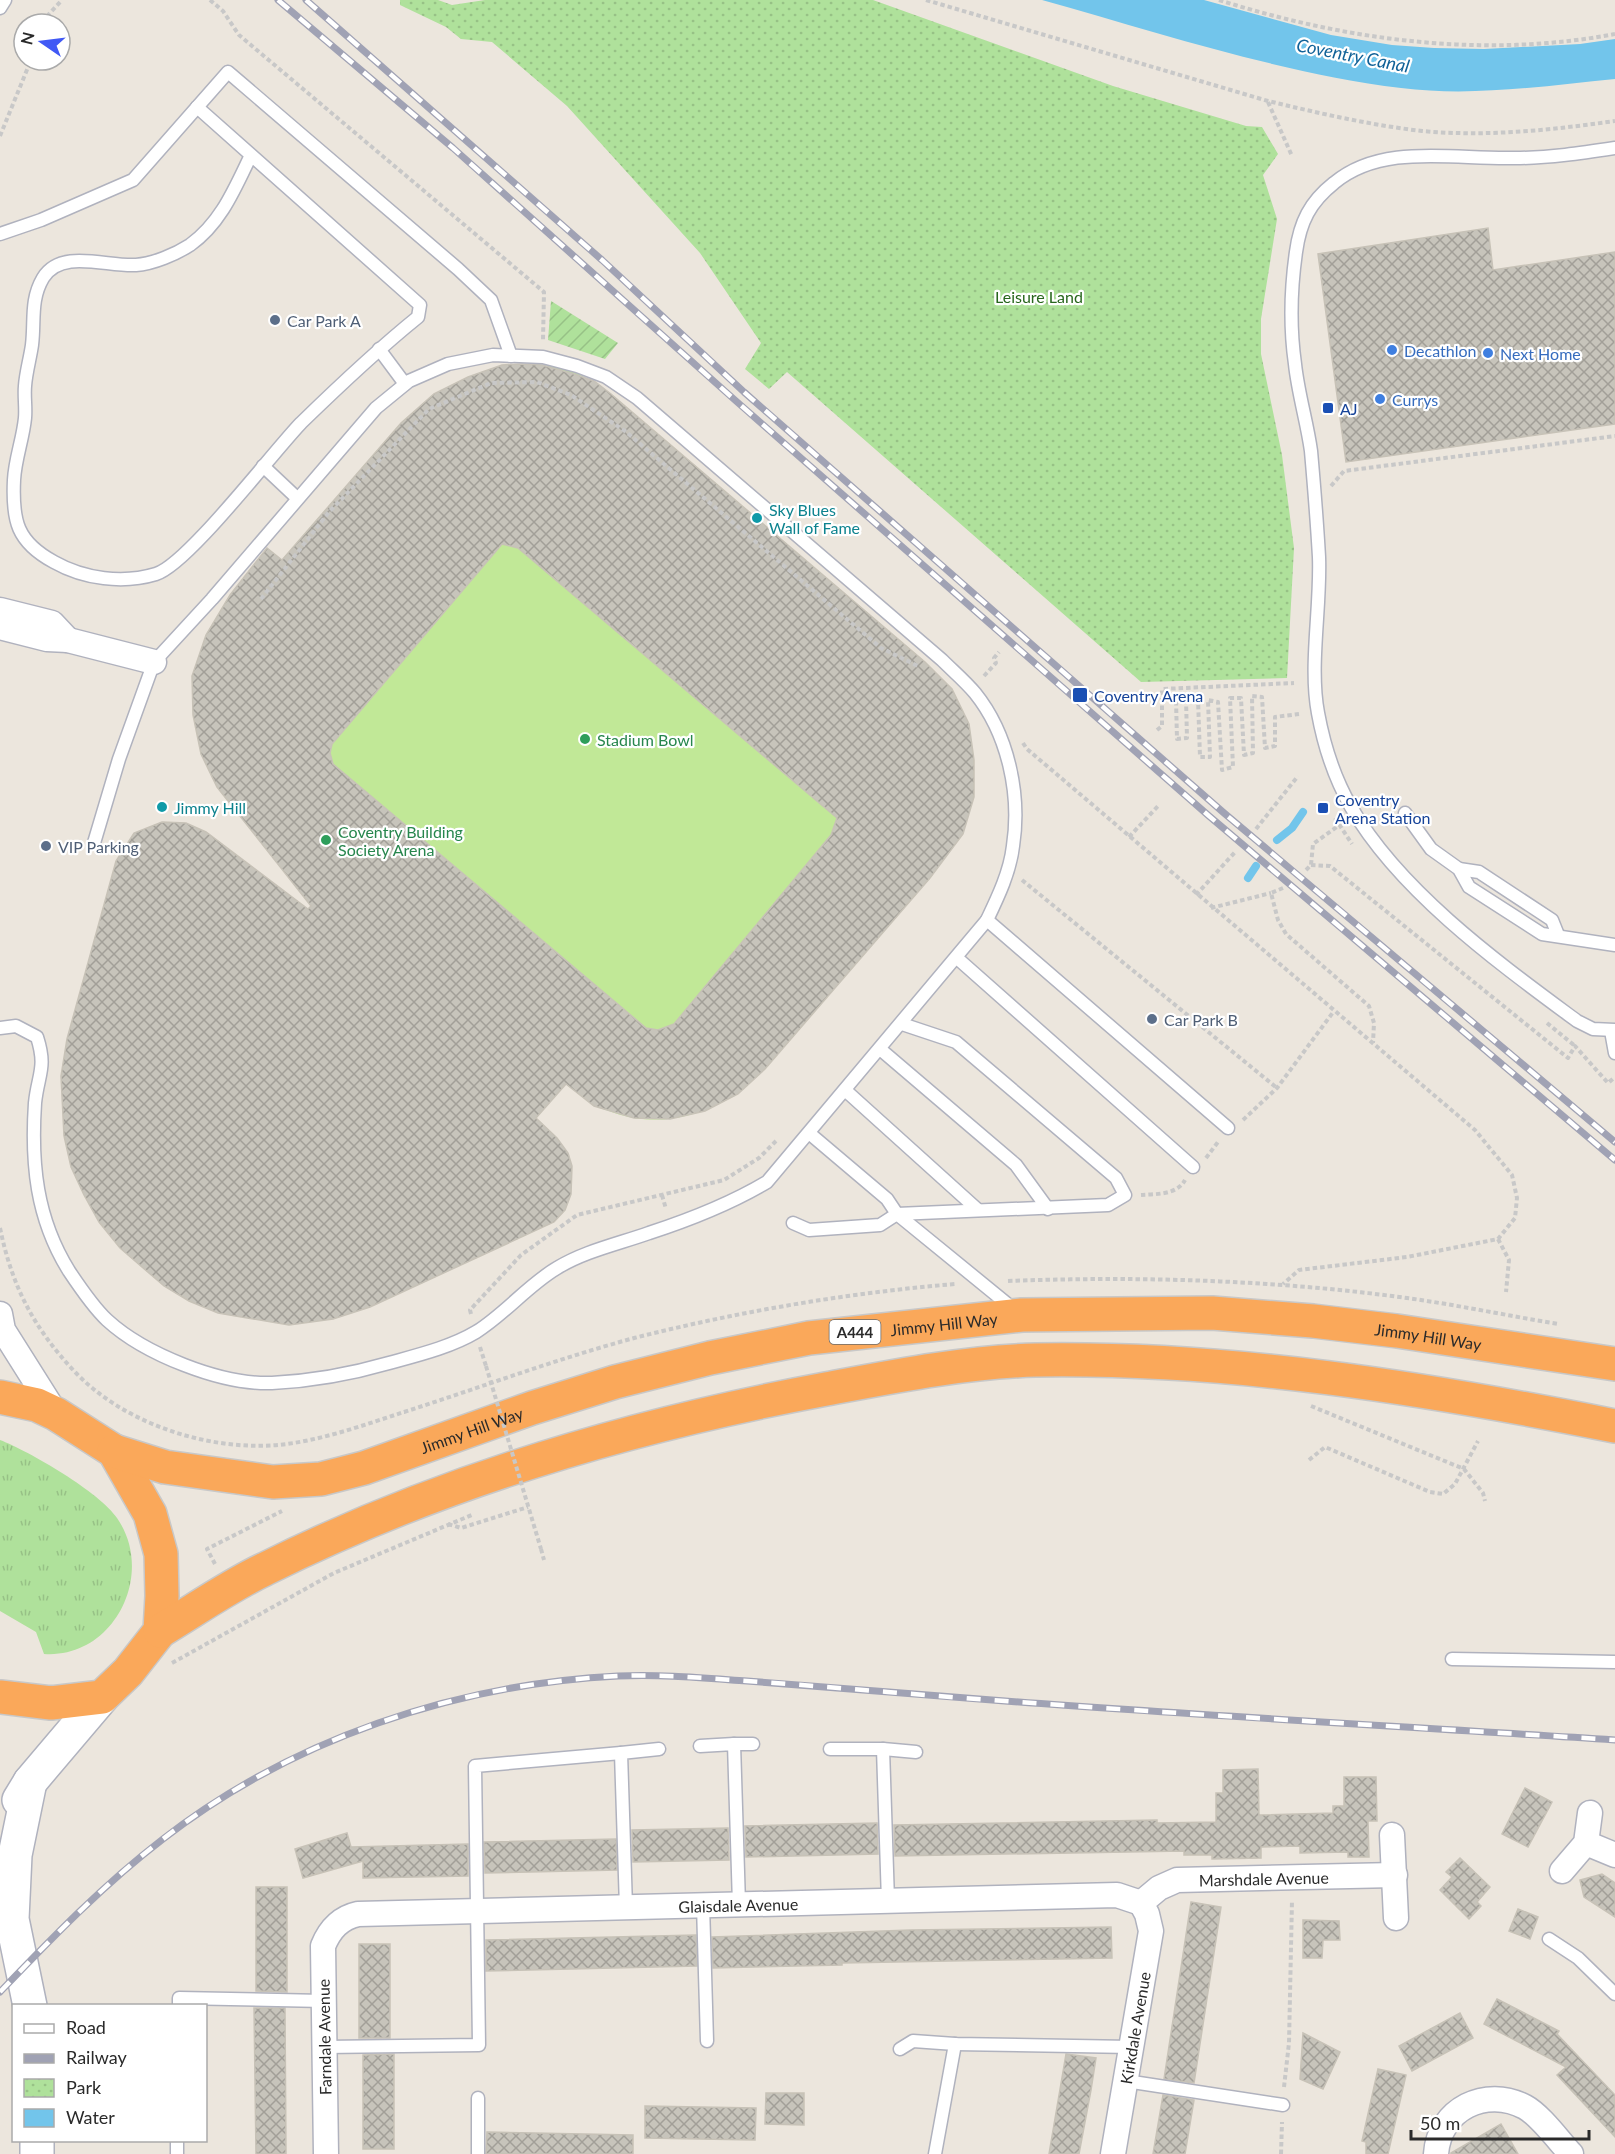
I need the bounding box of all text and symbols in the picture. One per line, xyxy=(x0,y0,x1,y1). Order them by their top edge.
north arrow xyxy=(12,12,72,72)
text: N xyxy=(16,30,38,47)
water label: Coventry Canal xyxy=(1295,33,1411,77)
park label: Leisure Land xyxy=(995,287,1083,306)
place label: Car Park A xyxy=(287,311,361,330)
marker: Car Park A xyxy=(268,313,282,327)
place label: Decathlon xyxy=(1404,341,1476,360)
marker: Decathlon xyxy=(1385,343,1399,357)
place label: Next Home xyxy=(1500,344,1581,363)
marker: Next Home xyxy=(1481,346,1495,360)
place label: Currys xyxy=(1392,390,1438,409)
marker: Currys xyxy=(1373,392,1387,406)
place label: AJ xyxy=(1340,399,1358,418)
marker: AJ xyxy=(1321,401,1335,415)
place label: Sky Blues Wall of Fame xyxy=(769,500,860,537)
marker: Sky Blues Wall of Fame xyxy=(750,511,764,525)
marker: Coventry Arena xyxy=(1071,686,1089,704)
place label: Coventry Arena xyxy=(1094,686,1203,705)
place label: Stadium Bowl xyxy=(597,730,694,749)
marker: Stadium Bowl xyxy=(578,732,592,746)
place label: Coventry Arena Station xyxy=(1335,790,1430,827)
place label: Jimmy Hill xyxy=(174,798,246,817)
marker: Jimmy Hill xyxy=(155,800,169,814)
marker: Coventry Arena Station xyxy=(1316,801,1330,815)
place label: Coventry Building Society Arena xyxy=(338,822,463,859)
marker: Coventry Building Society Arena xyxy=(319,833,333,847)
place label: VIP Parking xyxy=(58,837,139,856)
marker: VIP Parking xyxy=(39,839,53,853)
place label: Car Park B xyxy=(1164,1010,1238,1029)
marker: Car Park B xyxy=(1145,1012,1159,1026)
street label: Jimmy Hill Way xyxy=(889,1308,999,1339)
street label: Jimmy Hill Way xyxy=(1374,1319,1484,1353)
road number: A444 xyxy=(830,1320,880,1344)
street label: Jimmy Hill Way xyxy=(417,1402,526,1457)
street label: Marshdale Avenue xyxy=(1199,1867,1329,1889)
street label: Glaisdale Avenue xyxy=(678,1893,799,1915)
street label: Kirkdale Avenue xyxy=(1116,1970,1153,2085)
street label: Farndale Avenue xyxy=(313,1979,335,2095)
legend xyxy=(12,2004,207,2142)
text: Road xyxy=(66,2016,106,2038)
text: Railway xyxy=(66,2046,127,2068)
text: Park xyxy=(66,2076,102,2098)
scale bar xyxy=(1411,2103,1590,2141)
text: Water xyxy=(66,2106,115,2128)
text: 50 m xyxy=(1420,2112,1460,2134)

